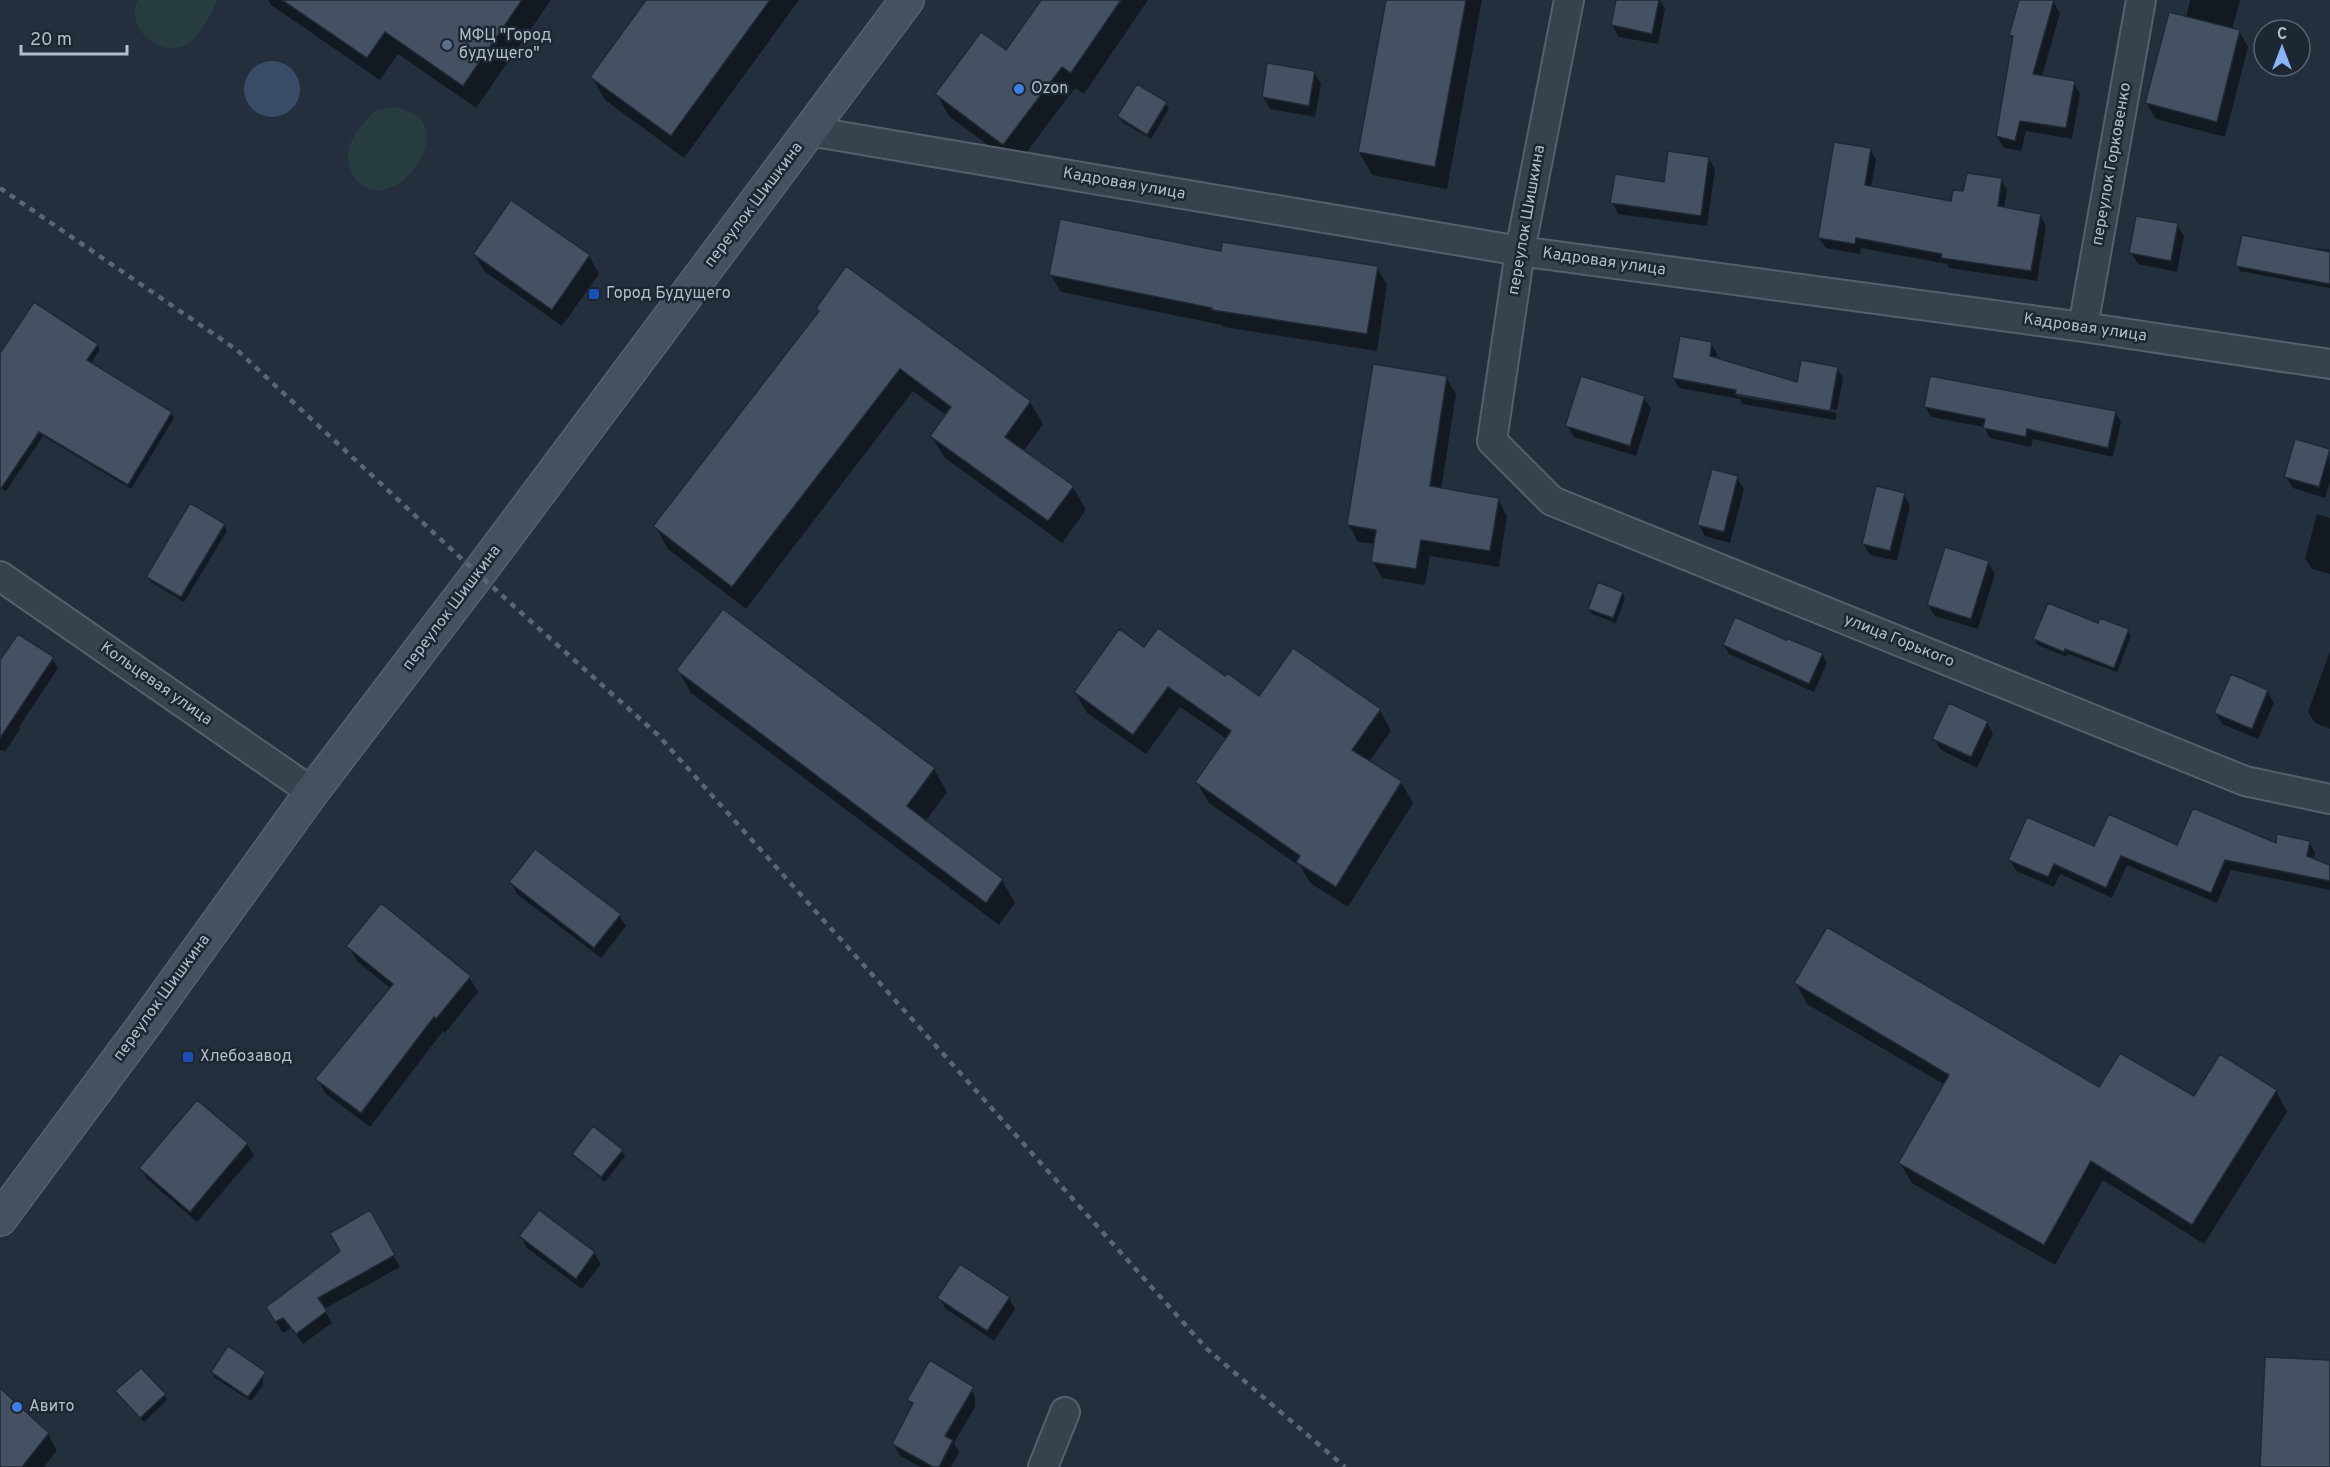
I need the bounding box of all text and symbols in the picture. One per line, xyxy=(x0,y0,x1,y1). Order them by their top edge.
scale bar xyxy=(21,18,128,56)
north arrow xyxy=(2252,18,2312,78)
text: С xyxy=(2277,25,2287,45)
place label: МФЦ "Город будущего" xyxy=(459,26,552,64)
text: 20 m xyxy=(30,29,72,52)
marker: МФЦ "Город будущего" xyxy=(440,38,454,52)
place label: Ozon xyxy=(1031,79,1068,99)
street label: переулок Горковенко xyxy=(2088,81,2136,247)
marker: Ozon xyxy=(1012,82,1026,96)
street label: переулок Шишкина xyxy=(700,138,808,272)
street label: переулок Шишкина xyxy=(1504,143,1550,297)
street label: Кадровая улица xyxy=(1061,163,1187,205)
street label: Кадровая улица xyxy=(1541,243,1667,281)
place label: Город Будущего xyxy=(606,284,731,304)
marker: Город Будущего xyxy=(587,287,601,301)
street label: Кадровая улица xyxy=(2022,309,2148,347)
street label: переулок Шишкина xyxy=(398,541,506,675)
street label: улица Горького xyxy=(1841,610,1957,672)
street label: Кольцевая улица xyxy=(96,638,216,730)
street label: переулок Шишкина xyxy=(109,931,215,1065)
place label: Хлебозавод xyxy=(200,1047,292,1067)
marker: Хлебозавод xyxy=(181,1050,195,1064)
place label: Авито xyxy=(29,1397,75,1417)
marker: Авито xyxy=(10,1400,24,1414)

